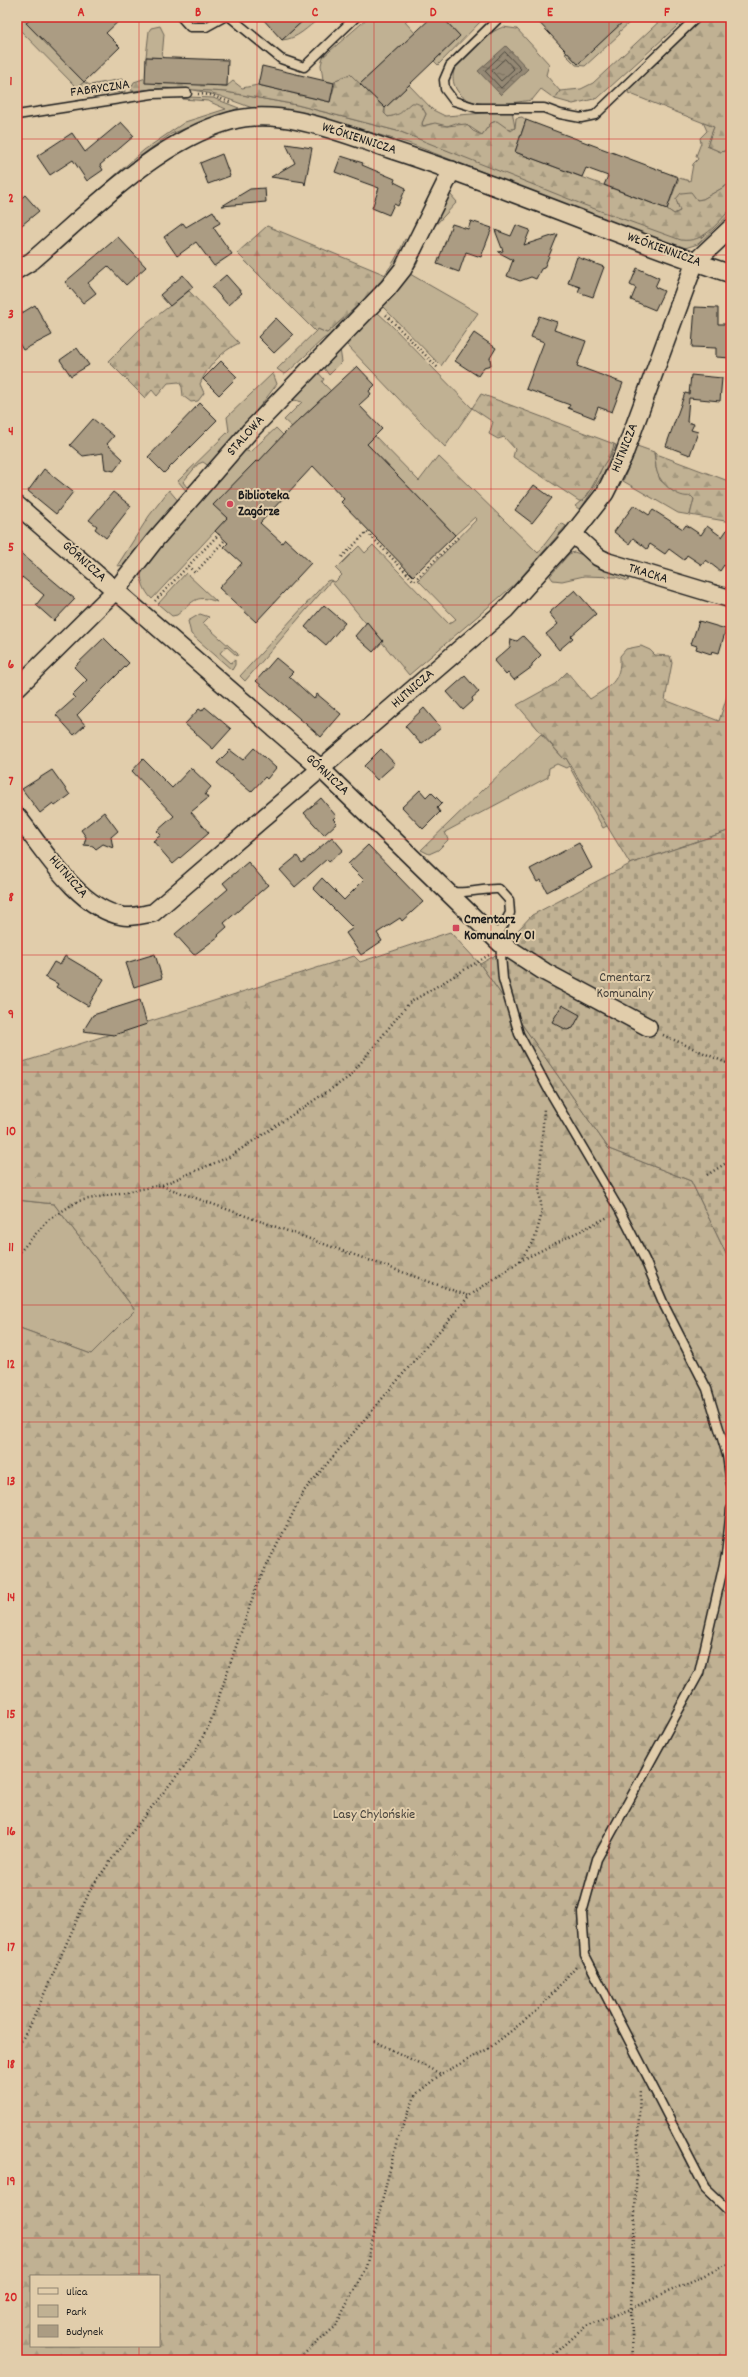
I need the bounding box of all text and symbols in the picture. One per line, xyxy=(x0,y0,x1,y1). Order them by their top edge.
text: A xyxy=(77,4,85,23)
text: B xyxy=(195,4,201,23)
text: C xyxy=(312,4,319,23)
text: D xyxy=(430,4,437,23)
text: E xyxy=(547,4,554,23)
text: F xyxy=(664,4,670,23)
text: 1 xyxy=(10,73,13,92)
street label: FABRYCZNA xyxy=(69,75,132,103)
street label: WŁÓKIENNICZA xyxy=(319,117,399,161)
text: 2 xyxy=(8,190,14,209)
street label: WŁÓKIENNICZA xyxy=(624,227,704,273)
text: 3 xyxy=(8,306,14,325)
street label: STALOWA xyxy=(222,411,270,461)
street label: HUTNICZA xyxy=(606,420,644,476)
text: 4 xyxy=(8,423,14,442)
place label: Biblioteka Zagórze xyxy=(238,486,290,522)
marker: Biblioteka Zagórze xyxy=(225,499,235,509)
street label: GÓRNICZA xyxy=(57,537,111,588)
text: 5 xyxy=(8,539,14,558)
street label: TKACKA xyxy=(626,558,671,590)
text: 6 xyxy=(8,656,15,675)
street label: HUTNICZA xyxy=(387,664,439,713)
street label: GÓRNICZA xyxy=(301,749,354,801)
text: 7 xyxy=(9,773,14,792)
street label: HUTNICZA xyxy=(44,851,93,903)
text: 8 xyxy=(8,889,14,908)
place label: Cmentarz Komunalny 01 xyxy=(464,910,535,946)
marker: Cmentarz Komunalny 01 xyxy=(451,923,461,933)
park label: Cmentarz Komunalny xyxy=(597,968,654,1004)
text: 9 xyxy=(8,1006,14,1025)
text: 10 xyxy=(6,1123,16,1142)
text: 11 xyxy=(8,1239,14,1258)
text: 12 xyxy=(7,1356,16,1375)
text: 13 xyxy=(7,1473,16,1492)
text: 14 xyxy=(7,1589,15,1608)
text: 15 xyxy=(7,1706,15,1725)
park label: Lasy Chylońskie xyxy=(333,1805,415,1825)
text: 16 xyxy=(6,1823,16,1842)
text: 17 xyxy=(7,1939,15,1958)
text: 18 xyxy=(7,2056,15,2075)
text: 19 xyxy=(7,2173,15,2192)
legend xyxy=(30,2275,160,2347)
text: Ulica xyxy=(66,2284,88,2301)
text: 20 xyxy=(5,2289,17,2308)
text: Park xyxy=(66,2304,87,2321)
text: Budynek xyxy=(66,2324,103,2341)

